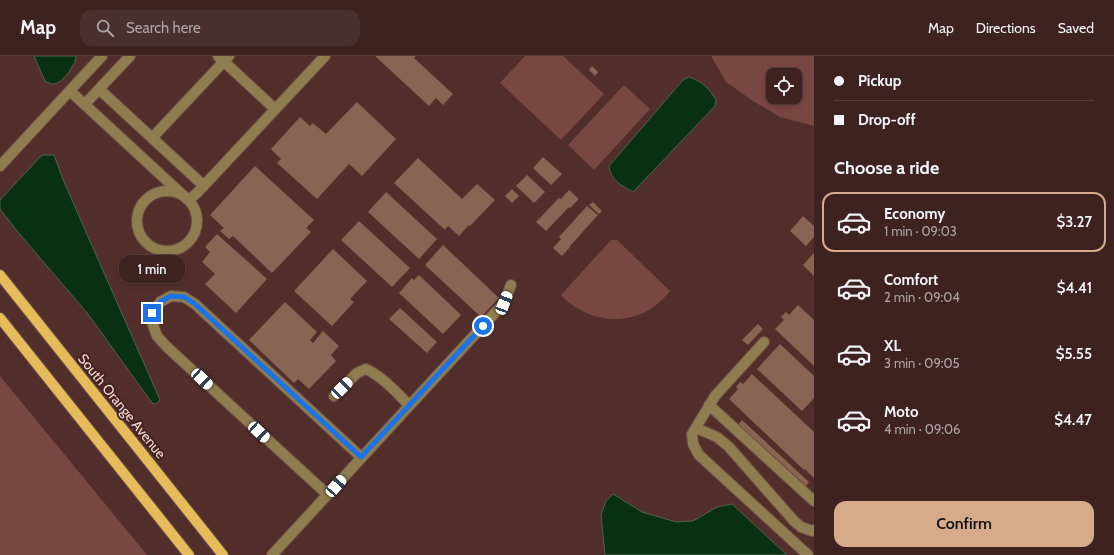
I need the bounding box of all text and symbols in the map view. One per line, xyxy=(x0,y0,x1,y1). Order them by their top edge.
search box xyxy=(80,10,360,46)
text: Map xyxy=(20,16,56,39)
icon: search xyxy=(94,17,116,39)
text: Search here xyxy=(126,19,201,37)
text: Map xyxy=(928,19,954,37)
text: Directions xyxy=(976,19,1036,37)
text: Saved xyxy=(1058,19,1094,37)
map controls xyxy=(766,68,802,104)
button: locate xyxy=(766,68,802,104)
text: Pickup xyxy=(858,72,901,90)
text: Drop-off xyxy=(858,111,916,129)
text: Choose a ride xyxy=(834,157,939,179)
icon: car xyxy=(836,204,872,240)
text: Economy xyxy=(884,205,945,223)
text: $3.27 xyxy=(1056,213,1092,231)
text: 1 min · 09:03 xyxy=(884,223,957,239)
callout: 1 min xyxy=(119,255,185,283)
text: 1 min xyxy=(137,261,167,277)
icon: car xyxy=(836,270,872,306)
text: Comfort xyxy=(884,271,938,289)
text: $4.41 xyxy=(1057,279,1092,297)
text: 2 min · 09:04 xyxy=(884,289,960,305)
car xyxy=(494,290,514,316)
route end xyxy=(143,304,161,322)
route start xyxy=(474,317,492,335)
icon: car xyxy=(836,336,872,372)
text: XL xyxy=(884,337,901,355)
text: $5.55 xyxy=(1056,345,1092,363)
street label: South Orange Avenue xyxy=(74,350,170,462)
text: 3 min · 09:05 xyxy=(884,355,960,371)
car xyxy=(189,366,215,392)
car xyxy=(329,375,355,401)
icon: car xyxy=(836,402,872,438)
text: Moto xyxy=(884,403,918,421)
text: $4.47 xyxy=(1054,411,1092,429)
car xyxy=(246,419,272,445)
text: 4 min · 09:06 xyxy=(884,421,960,437)
car xyxy=(324,473,348,499)
button: Confirm xyxy=(834,501,1094,547)

